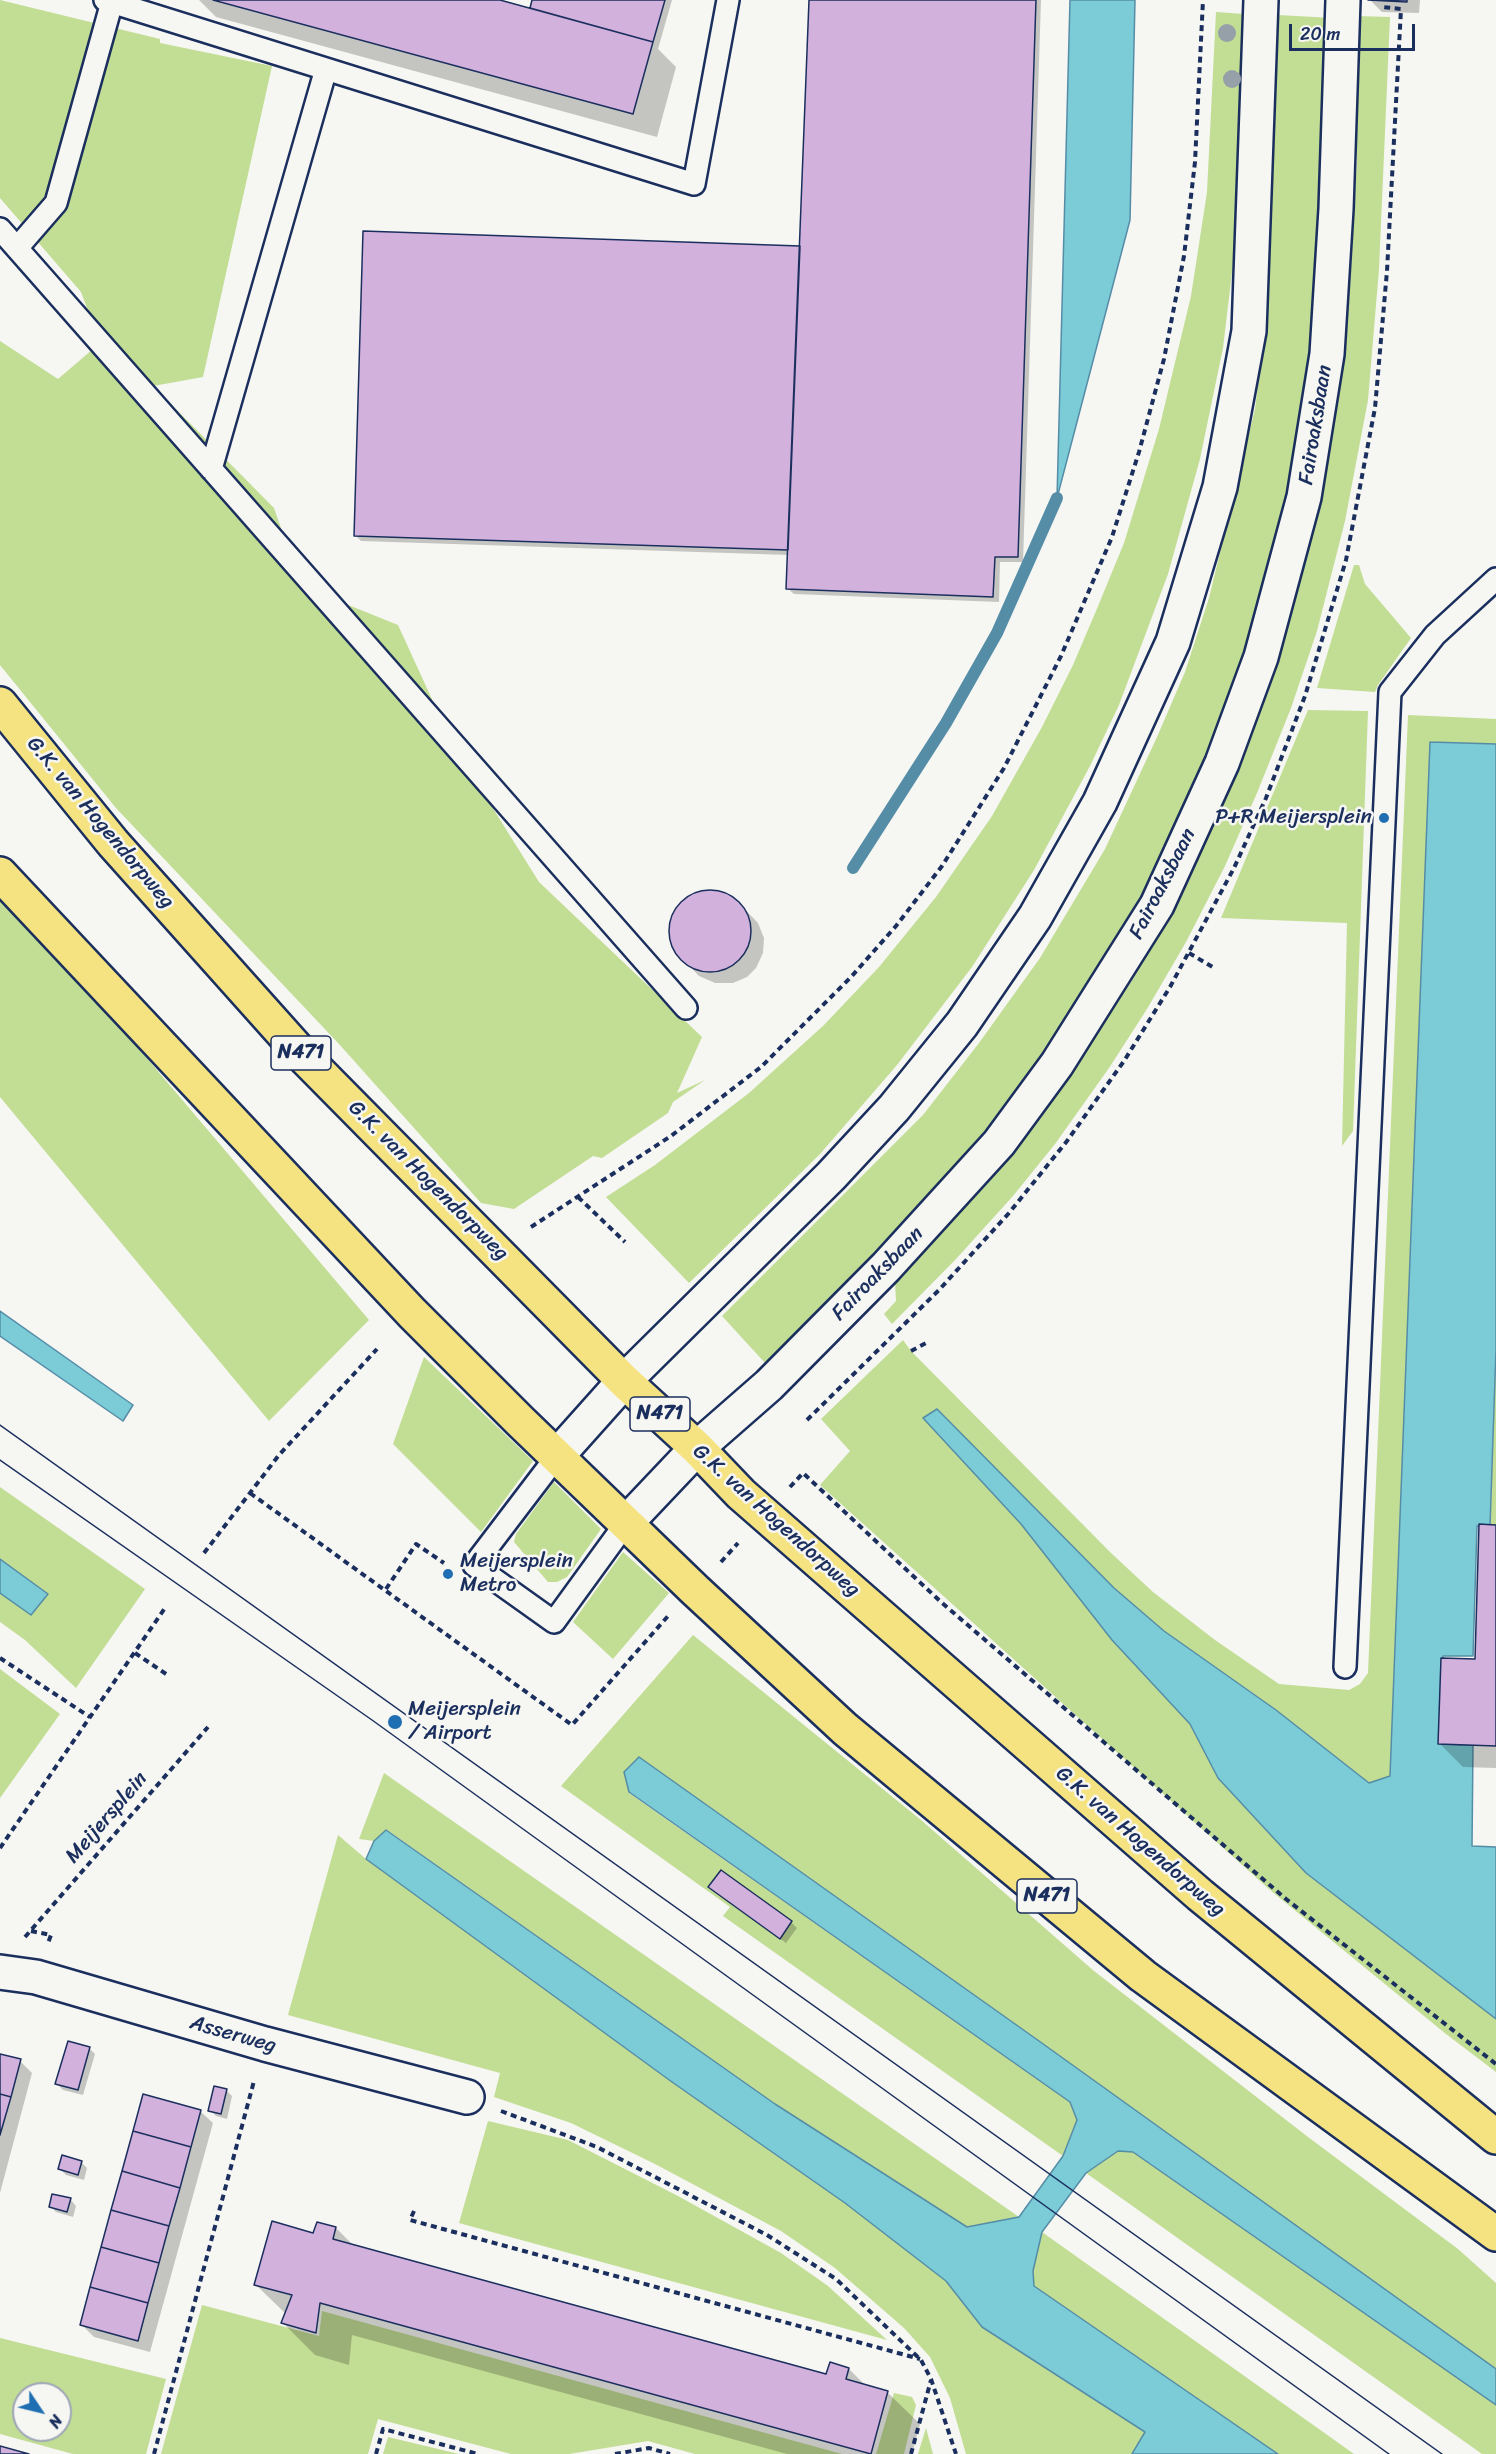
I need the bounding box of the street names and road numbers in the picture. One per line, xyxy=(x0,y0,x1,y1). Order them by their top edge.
street label: Fairoaksbaan xyxy=(1294,363,1338,487)
street label: G.K. van Hogendorpweg xyxy=(21,732,179,914)
street label: Fairoaksbaan xyxy=(1124,824,1202,944)
road number: N471 xyxy=(271,1036,331,1070)
street label: G.K. van Hogendorpweg xyxy=(343,1096,513,1266)
street label: Fairoaksbaan xyxy=(827,1222,929,1326)
road number: N471 xyxy=(630,1397,690,1431)
street label: G.K. van Hogendorpweg xyxy=(687,1439,865,1603)
street label: G.K. van Hogendorpweg xyxy=(1050,1762,1230,1922)
street label: Meijersplein xyxy=(60,1767,154,1869)
road number: N471 xyxy=(1017,1879,1077,1913)
street label: Asserweg xyxy=(187,2011,279,2059)

